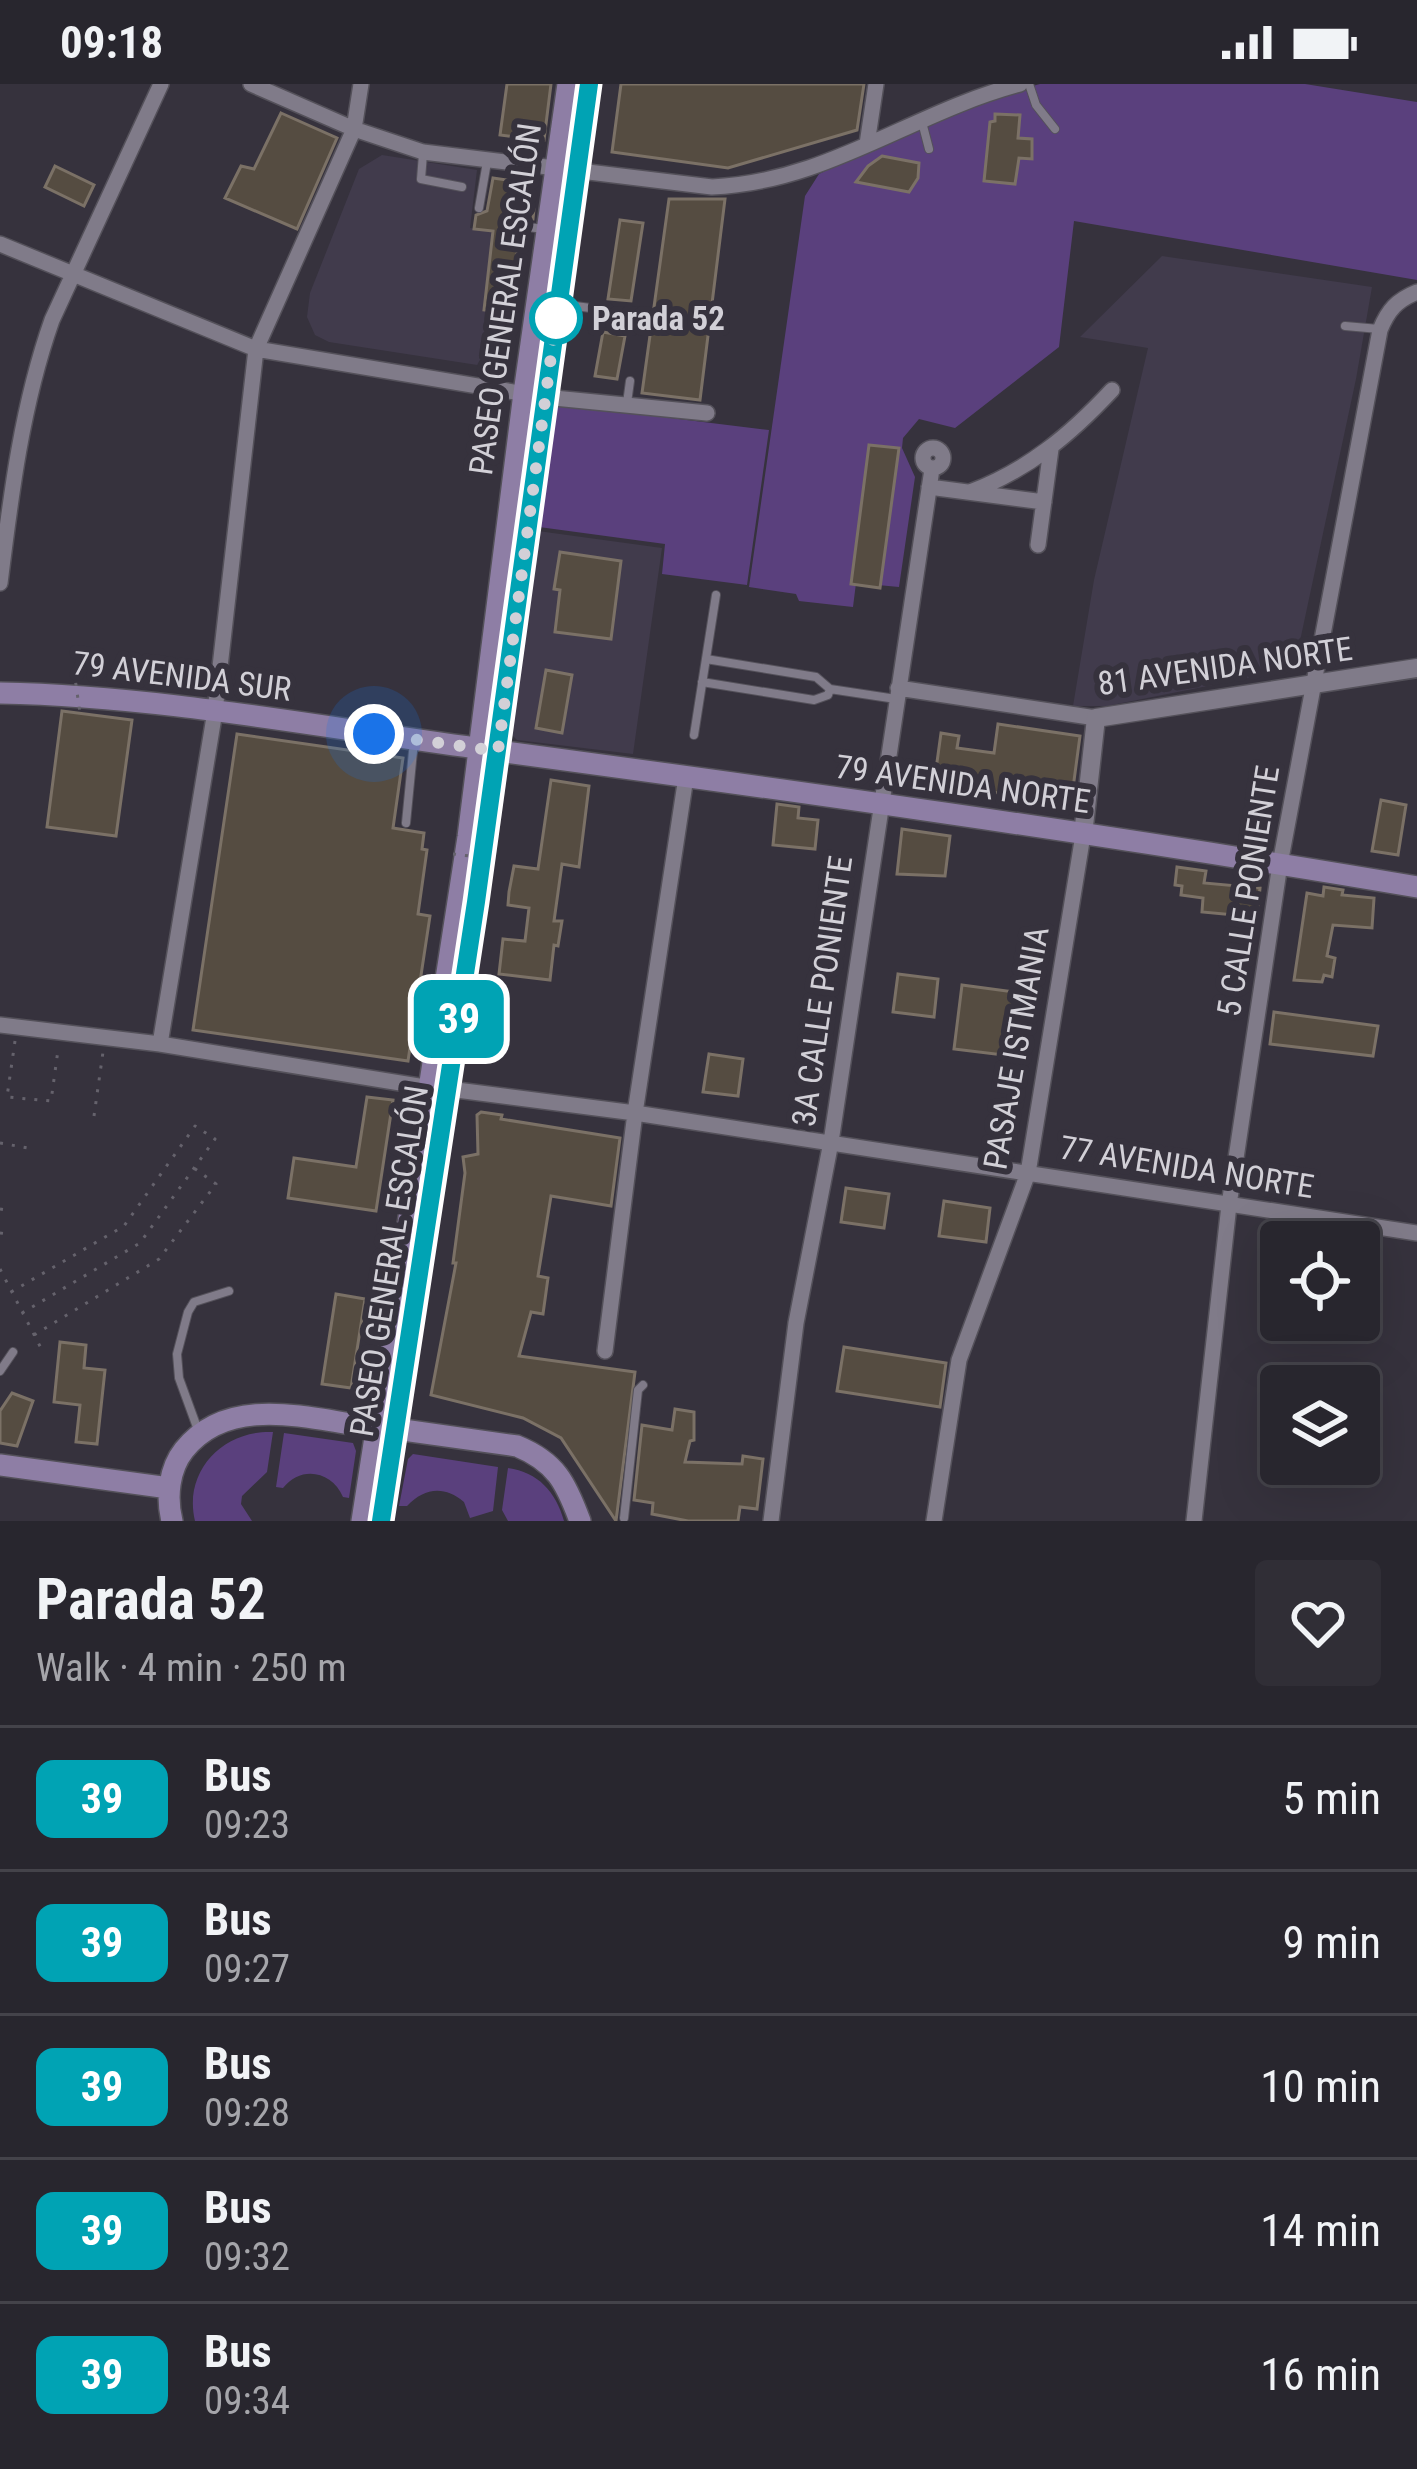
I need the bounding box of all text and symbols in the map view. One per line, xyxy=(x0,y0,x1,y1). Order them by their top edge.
text: 09:18 xyxy=(60,16,163,69)
street label: PASEO GENERAL ESCALÓN xyxy=(461,121,549,477)
marker: Parada 52 xyxy=(531,293,581,343)
place label: Parada 52 xyxy=(592,299,725,338)
street label: 81 AVENIDA NORTE xyxy=(1095,629,1355,703)
street label: 79 AVENIDA SUR xyxy=(71,643,293,709)
your location xyxy=(344,704,404,764)
street label: 79 AVENIDA NORTE xyxy=(833,747,1093,821)
street label: 5 CALLE PONIENTE xyxy=(1209,763,1287,1019)
street label: 3A CALLE PONIENTE xyxy=(784,853,860,1129)
street label: PASAJE ISTMANIA xyxy=(975,923,1057,1173)
line badge: 39 xyxy=(405,980,513,1058)
text: 39 xyxy=(438,994,480,1043)
street label: PASEO GENERAL ESCALÓN xyxy=(342,1083,436,1439)
street label: 77 AVENIDA NORTE xyxy=(1057,1128,1317,1206)
map controls xyxy=(1260,1221,1380,1485)
button: locate xyxy=(1260,1221,1380,1341)
button: layers xyxy=(1260,1365,1380,1485)
button: heart xyxy=(1255,1560,1381,1686)
text: Parada 52 xyxy=(36,1566,266,1633)
text: Walk · 4 min · 250 m xyxy=(36,1645,347,1691)
text: Bus xyxy=(204,1749,272,1802)
text: 5 min xyxy=(1282,1772,1381,1825)
text: 39 xyxy=(81,1774,123,1823)
text: 09:23 xyxy=(204,1802,290,1848)
text: Bus xyxy=(204,1893,272,1946)
text: 9 min xyxy=(1282,1916,1381,1969)
text: 39 xyxy=(81,1918,123,1967)
text: 09:27 xyxy=(204,1946,290,1992)
text: Bus xyxy=(204,2037,272,2090)
text: 10 min xyxy=(1260,2060,1381,2113)
text: 39 xyxy=(81,2062,123,2111)
text: 09:28 xyxy=(204,2090,290,2136)
text: Bus xyxy=(204,2181,272,2234)
text: 14 min xyxy=(1260,2204,1381,2257)
text: 39 xyxy=(81,2206,123,2255)
text: 09:32 xyxy=(204,2234,290,2280)
text: Bus xyxy=(204,2325,272,2378)
text: 16 min xyxy=(1260,2348,1381,2401)
text: 39 xyxy=(81,2350,123,2399)
text: 09:34 xyxy=(204,2378,290,2424)

